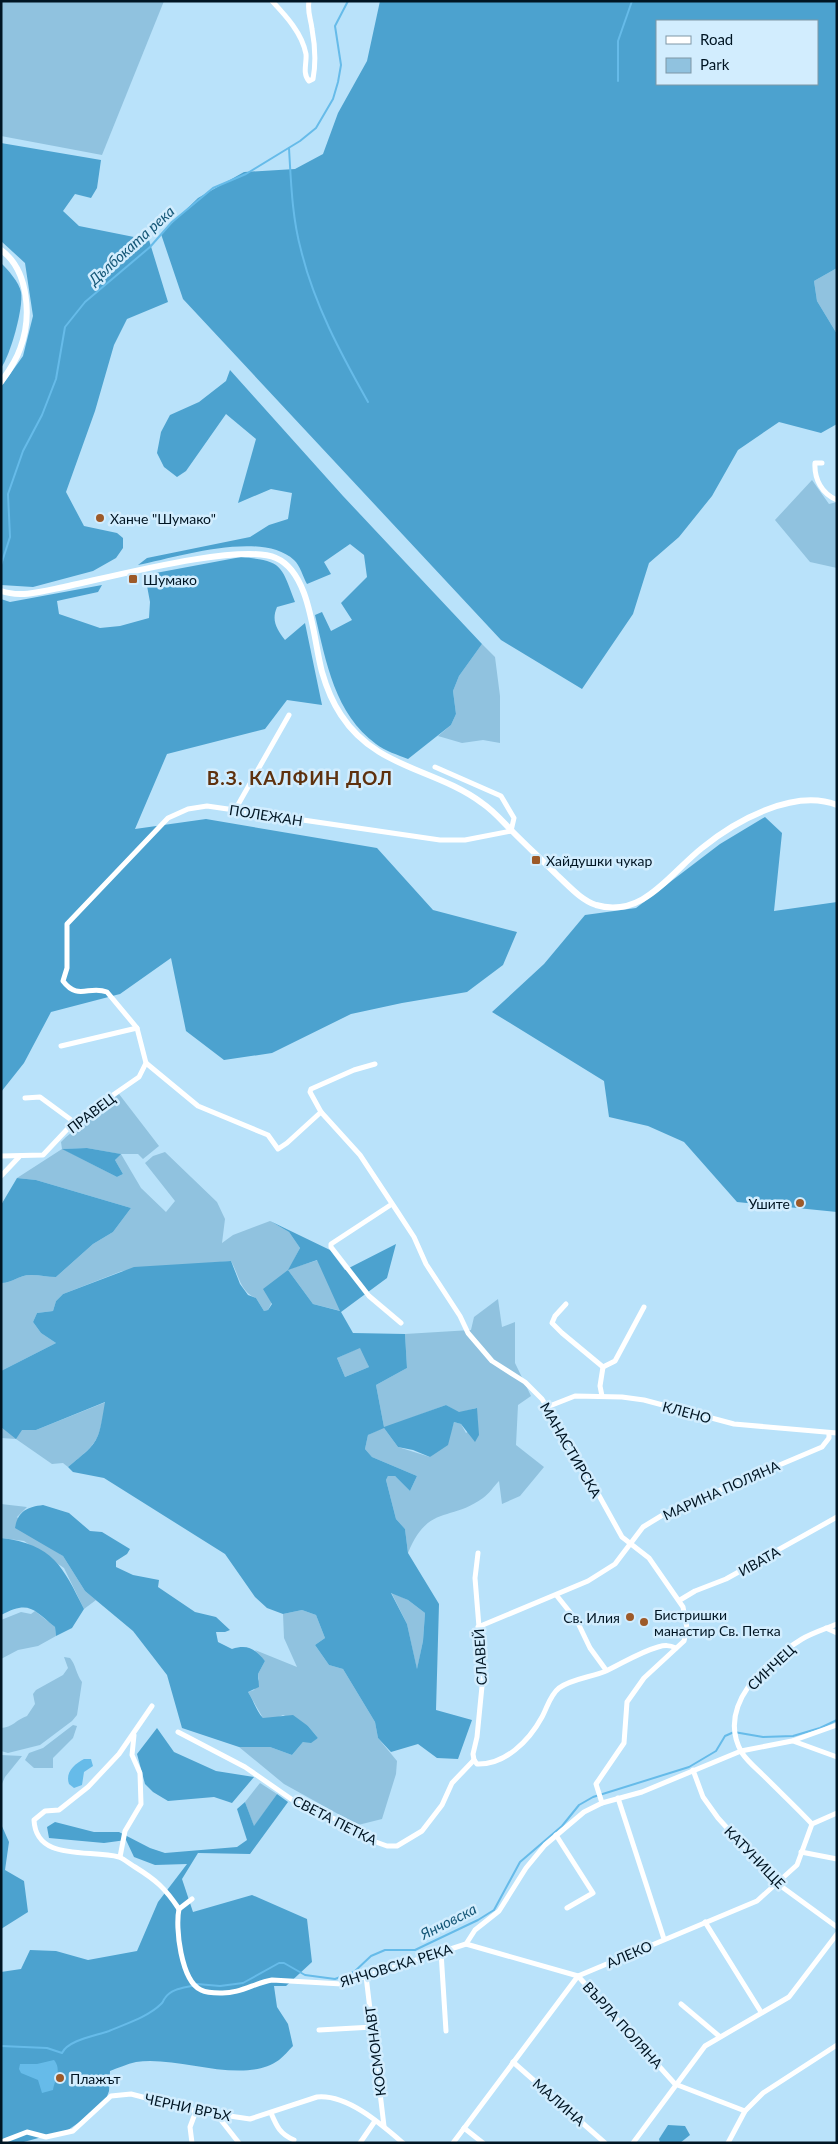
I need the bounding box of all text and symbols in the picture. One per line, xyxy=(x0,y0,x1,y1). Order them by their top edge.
legend xyxy=(656,20,818,85)
text: Road xyxy=(700,30,733,48)
text: Park xyxy=(700,55,730,73)
water label: Дълбоката река xyxy=(84,202,178,289)
place label: Ханче "Шумако" xyxy=(110,510,216,527)
marker: Ханче "Шумако" xyxy=(94,512,106,524)
place label: Шумако xyxy=(143,571,197,588)
marker: Шумако xyxy=(127,573,139,585)
district label: В.З. КАЛФИН ДОЛ xyxy=(207,766,393,789)
street label: ПОЛЕЖАН xyxy=(228,801,304,829)
place label: Хайдушки чукар xyxy=(546,852,653,869)
marker: Хайдушки чукар xyxy=(530,854,542,866)
street label: ПРАВЕЦ xyxy=(64,1089,118,1136)
place label: Ушите xyxy=(748,1195,790,1212)
marker: Ушите xyxy=(794,1197,806,1209)
street label: КЛЕНО xyxy=(661,1397,713,1427)
street label: МАНАСТИРСКА xyxy=(537,1399,605,1501)
street label: МАРИНА ПОЛЯНА xyxy=(660,1456,783,1523)
street label: ИВАТА xyxy=(735,1542,783,1579)
place label: Бистришки манастир Св. Петка xyxy=(654,1606,781,1639)
place label: Св. Илия xyxy=(563,1609,620,1626)
marker: Св. Илия xyxy=(624,1611,636,1623)
marker: Бистришки манастир Св. Петка xyxy=(638,1616,650,1628)
street label: СЛАВЕЙ xyxy=(470,1628,490,1686)
street label: СИНЧЕЦ xyxy=(744,1641,798,1693)
street label: СВЕТА ПЕТКА xyxy=(290,1791,380,1849)
street label: КАТУНИЩЕ xyxy=(721,1822,789,1892)
water label: Янчовска xyxy=(416,1899,479,1943)
street label: АЛЕКО xyxy=(604,1937,654,1971)
street label: ЯНЧОВСКА РЕКА xyxy=(337,1940,455,1990)
street label: ВЪРЛА ПОЛЯНА xyxy=(580,1978,667,2072)
street label: КОСМОНАВТ xyxy=(361,2004,389,2097)
place label: Плажът xyxy=(70,2070,121,2087)
marker: Плажът xyxy=(54,2072,66,2084)
street label: МАЛИНА xyxy=(529,2075,589,2130)
street label: ЧЕРНИ ВРЪХ xyxy=(143,2090,233,2124)

